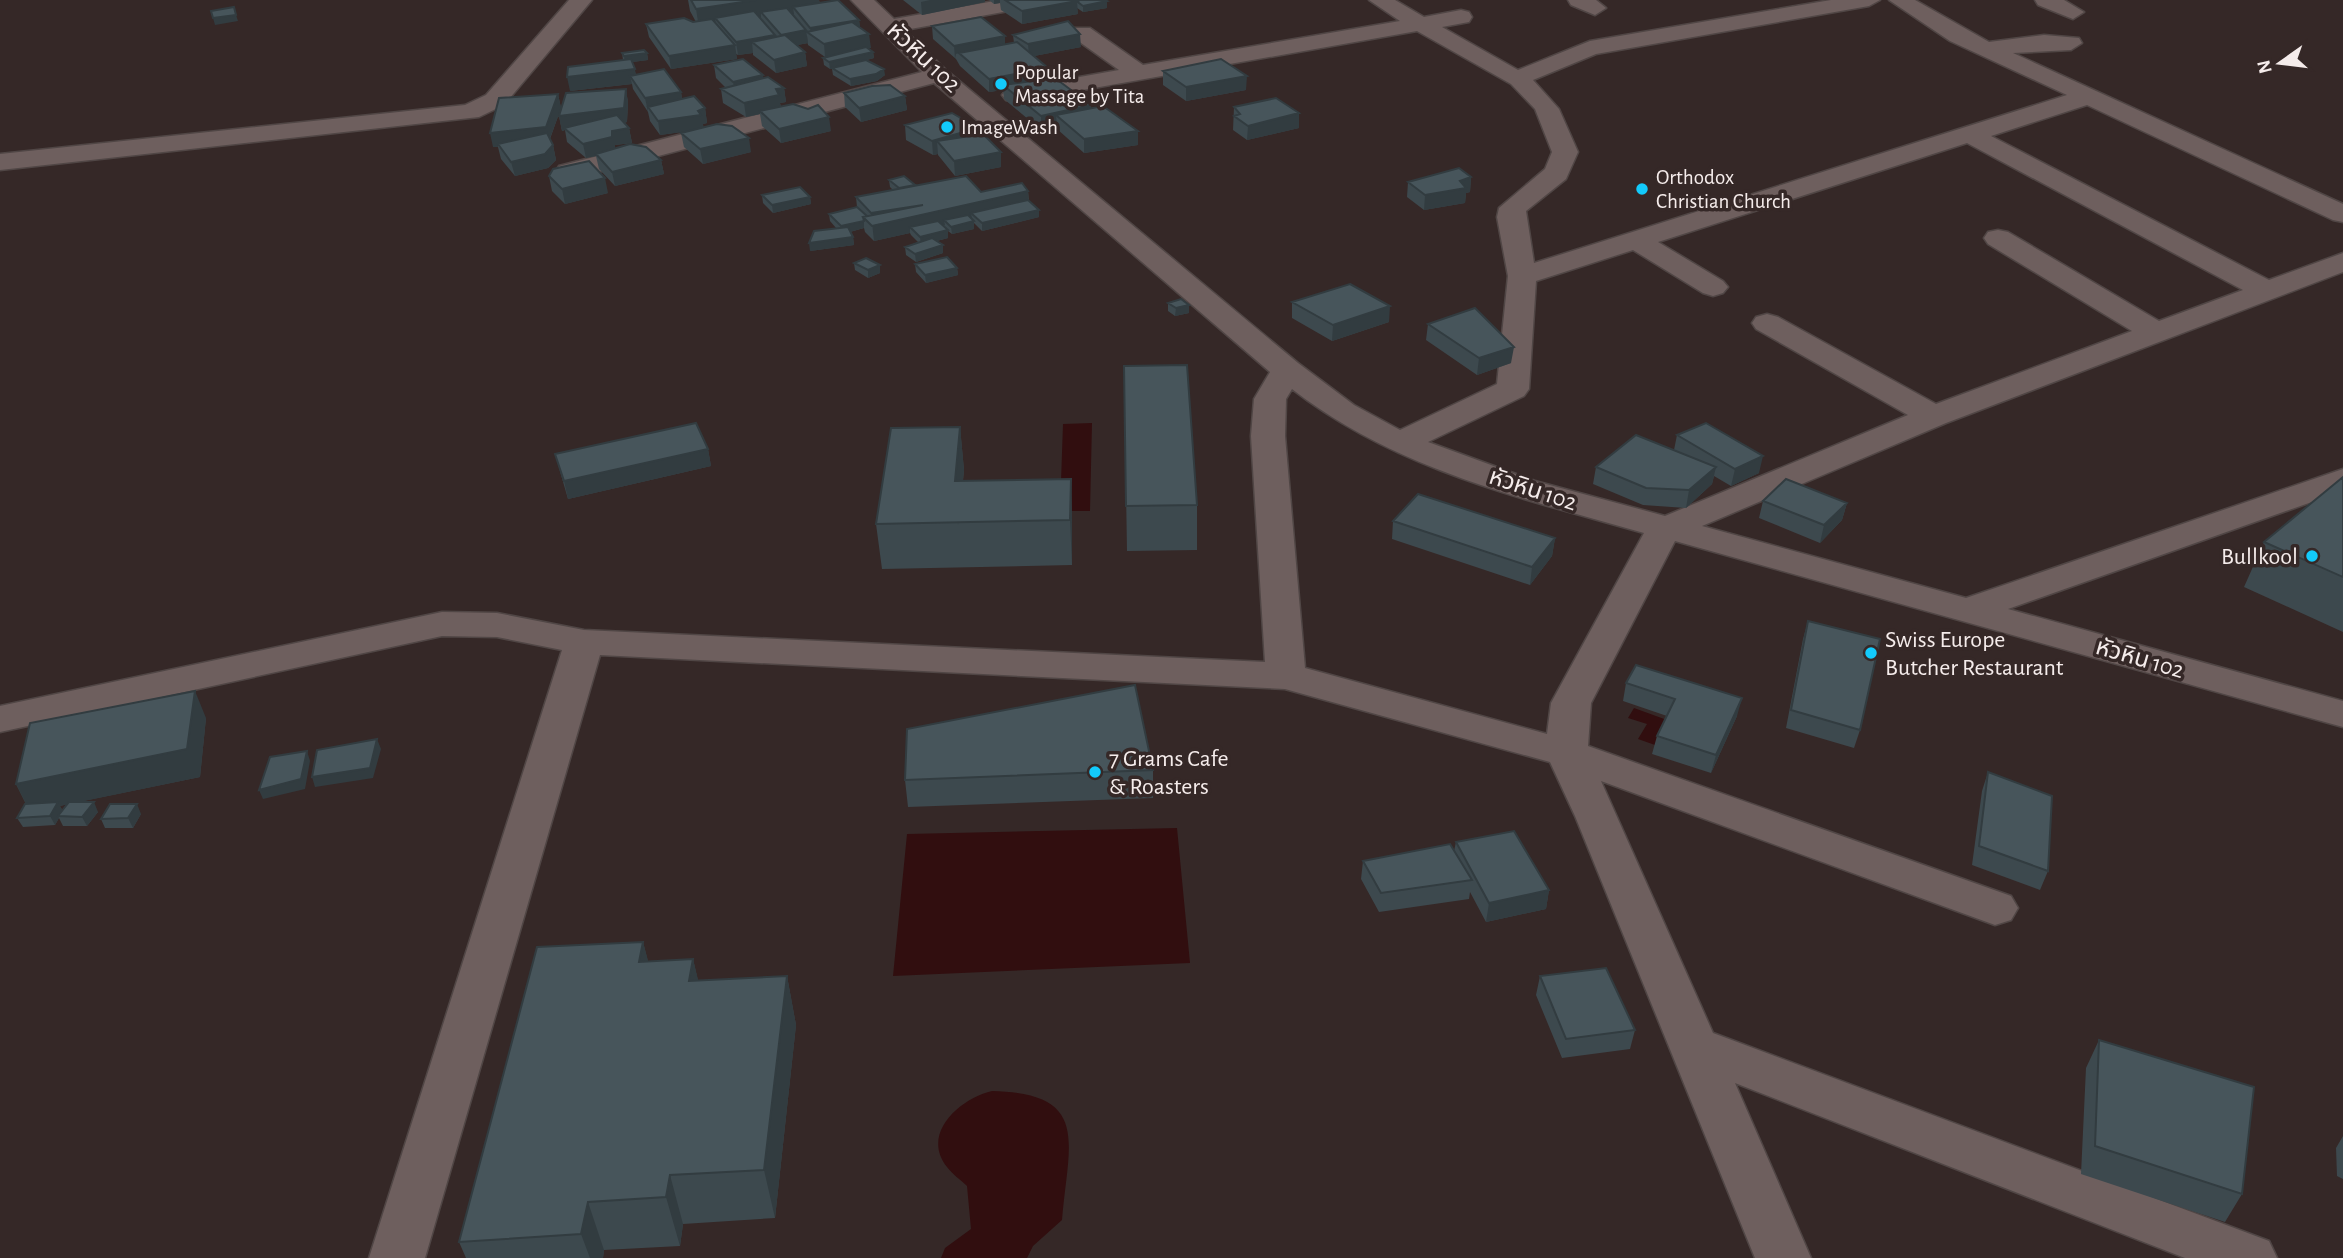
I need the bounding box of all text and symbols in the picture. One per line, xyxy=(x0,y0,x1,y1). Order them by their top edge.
street label: หัวหิน 102 xyxy=(882,17,965,97)
north arrow xyxy=(2245,28,2315,98)
text: N xyxy=(2254,58,2276,75)
place label: Popular Massage by Tita xyxy=(1015,62,1145,107)
marker: Popular Massage by Tita xyxy=(993,76,1009,92)
place label: ImageWash xyxy=(961,117,1058,138)
marker: ImageWash xyxy=(939,119,955,135)
place label: Orthodox Christian Church xyxy=(1656,167,1791,212)
marker: Orthodox Christian Church xyxy=(1634,181,1650,197)
street label: หัวหิน 102 xyxy=(1486,464,1580,515)
place label: Bullkool xyxy=(2221,545,2298,569)
marker: Bullkool xyxy=(2304,548,2320,564)
place label: Swiss Europe Butcher Restaurant xyxy=(1885,628,2064,680)
street label: หัวหิน 102 xyxy=(2093,634,2187,683)
marker: Swiss Europe Butcher Restaurant xyxy=(1863,645,1879,661)
place label: 7 Grams Cafe & Roasters xyxy=(1109,747,1229,799)
marker: 7 Grams Cafe & Roasters xyxy=(1087,764,1103,780)

